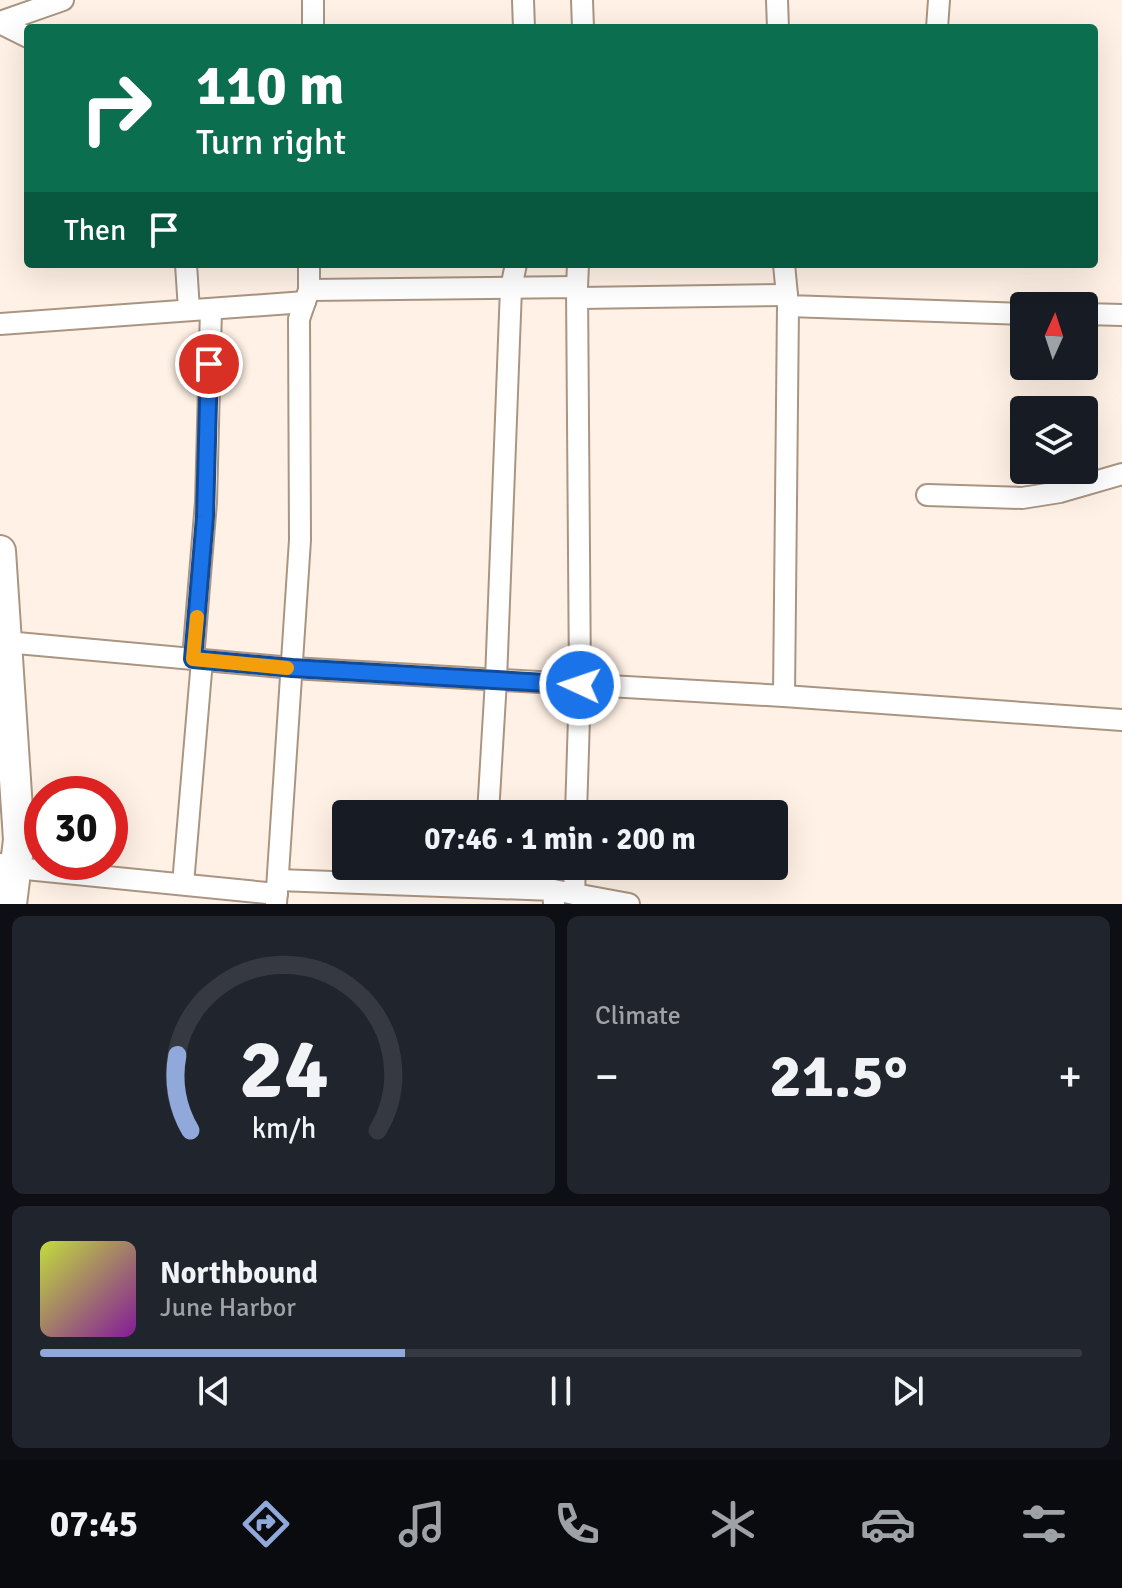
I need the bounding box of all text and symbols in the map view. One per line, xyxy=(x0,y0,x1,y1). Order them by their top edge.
text: 110 m xyxy=(196,51,344,120)
icon: right xyxy=(64,56,168,160)
text: Turn right xyxy=(196,120,346,165)
icon: arrive xyxy=(142,208,186,252)
text: Then xyxy=(64,212,126,249)
north arrow xyxy=(1010,292,1098,380)
map controls xyxy=(1010,292,1098,484)
pin xyxy=(175,330,243,398)
icon: arrive xyxy=(187,342,231,386)
button: layers xyxy=(1010,396,1098,484)
position arrow xyxy=(538,643,622,727)
speed limit sign: 30 xyxy=(24,776,128,880)
text: 07:46 · 1 min · 200 m xyxy=(424,821,696,858)
text: Climate xyxy=(595,1000,681,1032)
text: 24 xyxy=(239,1019,328,1121)
text: 21.5° xyxy=(769,1040,908,1114)
text: − xyxy=(595,1050,619,1104)
text: + xyxy=(1058,1050,1082,1104)
text: km/h xyxy=(251,1111,316,1146)
text: Northbound xyxy=(160,1255,318,1292)
text: June Harbor xyxy=(160,1292,296,1324)
icon: previous xyxy=(192,1369,236,1413)
icon: pause xyxy=(539,1369,583,1413)
icon: next xyxy=(886,1369,930,1413)
icon: directions xyxy=(238,1496,294,1552)
icon: music xyxy=(394,1496,450,1552)
icon: phone xyxy=(549,1496,605,1552)
icon: climate xyxy=(705,1496,761,1552)
icon: car xyxy=(860,1496,916,1552)
icon: filters xyxy=(1016,1496,1072,1552)
text: 07:45 xyxy=(50,1502,138,1547)

